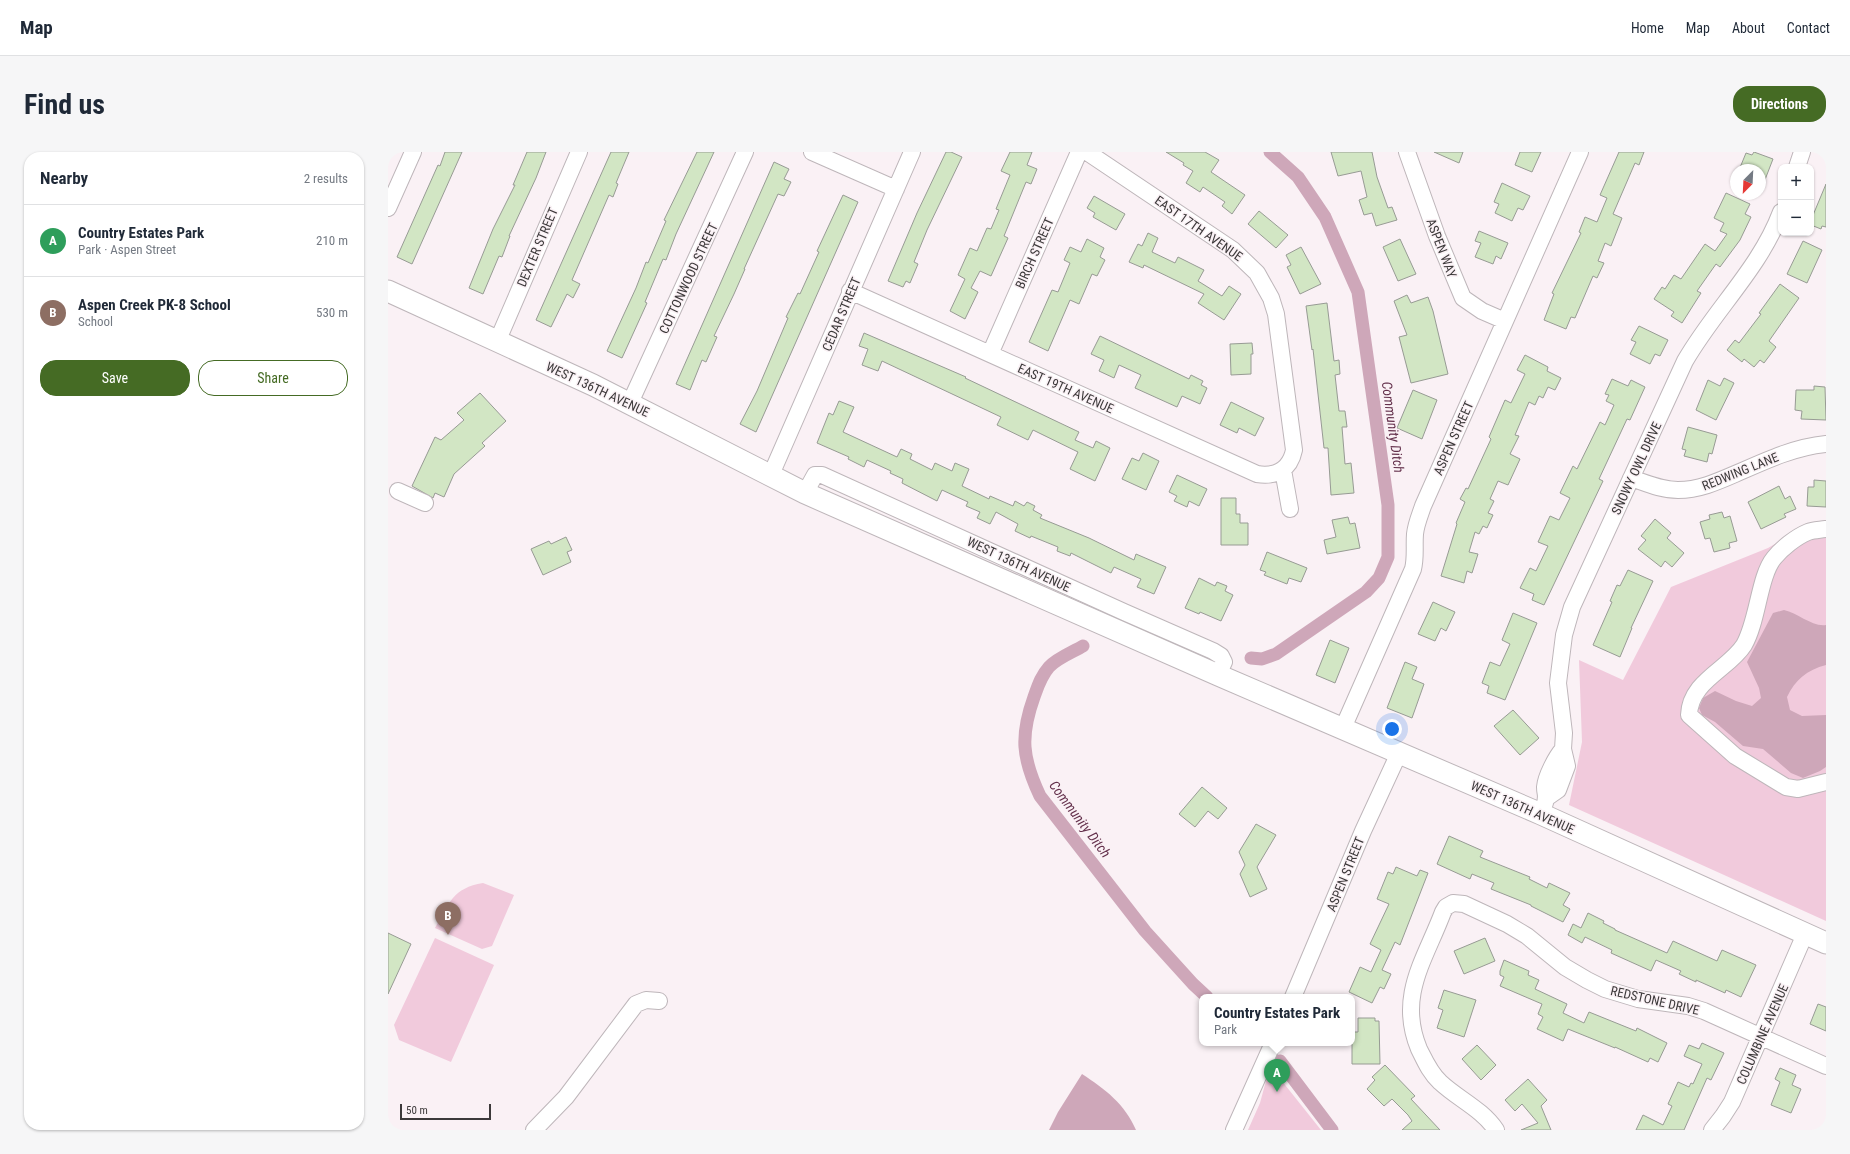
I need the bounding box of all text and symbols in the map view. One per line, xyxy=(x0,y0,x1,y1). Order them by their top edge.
text: Map xyxy=(20,16,53,39)
text: Home xyxy=(1631,20,1664,36)
text: Map xyxy=(1686,20,1710,36)
text: About xyxy=(1732,20,1765,36)
text: Contact xyxy=(1787,20,1830,36)
button: Directions xyxy=(1733,86,1826,122)
text: Find us xyxy=(24,88,105,121)
north arrow xyxy=(1730,164,1766,200)
map controls xyxy=(1778,164,1814,236)
button: + xyxy=(1778,164,1814,200)
text: Nearby xyxy=(40,168,88,188)
text: 2 results xyxy=(304,171,348,186)
street label: EAST 17TH AVENUE xyxy=(1152,193,1245,264)
button: − xyxy=(1778,200,1814,236)
street label: DEXTER STREET xyxy=(514,205,561,289)
street label: BIRCH STREET xyxy=(1012,215,1057,291)
street label: ASPEN WAY xyxy=(1423,216,1460,280)
street label: COTTONWOOD STREET xyxy=(656,220,721,336)
text: Country Estates Park xyxy=(78,224,204,242)
text: A xyxy=(49,233,57,248)
text: 210 m xyxy=(316,233,348,248)
text: Park · Aspen Street xyxy=(78,242,176,257)
street label: CEDAR STREET xyxy=(819,275,864,353)
text: Aspen Creek PK-8 School xyxy=(78,296,231,314)
text: B xyxy=(49,305,57,320)
text: 530 m xyxy=(316,305,348,320)
text: School xyxy=(78,314,113,329)
street label: WEST 136TH AVENUE xyxy=(544,359,652,420)
button: Save xyxy=(40,360,190,396)
button: Share xyxy=(198,360,348,396)
street label: EAST 19TH AVENUE xyxy=(1016,361,1116,416)
water label: Community Ditch xyxy=(1379,380,1407,474)
street label: ASPEN STREET xyxy=(1431,399,1477,477)
street label: SNOWY OWL DRIVE xyxy=(1608,419,1664,517)
street label: REDWING LANE xyxy=(1700,449,1781,494)
street label: WEST 136TH AVENUE xyxy=(965,534,1073,595)
your location xyxy=(1382,719,1402,739)
water label: Community Ditch xyxy=(1046,778,1114,860)
street label: WEST 136TH AVENUE xyxy=(1469,778,1577,837)
street label: ASPEN STREET xyxy=(1324,834,1367,914)
pin: B xyxy=(435,902,461,935)
street label: COLUMBINE AVENUE xyxy=(1734,982,1791,1087)
street label: REDSTONE DRIVE xyxy=(1609,983,1701,1018)
popup xyxy=(1199,994,1355,1046)
text: Country Estates Park xyxy=(1214,1004,1340,1022)
text: Park xyxy=(1214,1022,1237,1037)
pin: A xyxy=(1264,1059,1290,1092)
scale bar xyxy=(400,1102,491,1121)
text: 50 m xyxy=(406,1104,428,1117)

